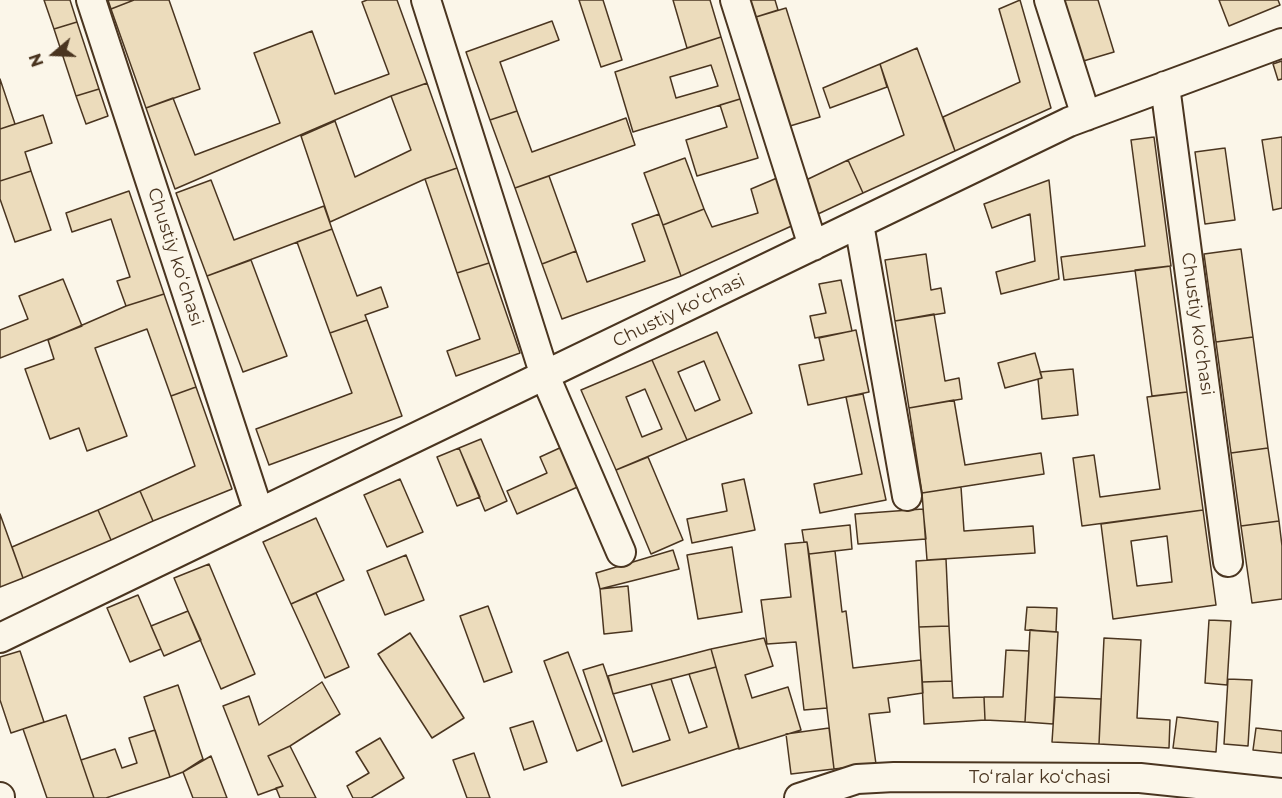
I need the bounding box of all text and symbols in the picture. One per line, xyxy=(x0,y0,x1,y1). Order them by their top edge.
north arrow xyxy=(24,24,84,84)
text: N xyxy=(25,51,48,69)
street label: Chustiy koʻchasi xyxy=(142,185,208,329)
street label: Chustiy koʻchasi xyxy=(1176,251,1218,397)
street label: Chustiy koʻchasi xyxy=(609,270,749,352)
street label: Toʻralar koʻchasi xyxy=(969,767,1111,789)

